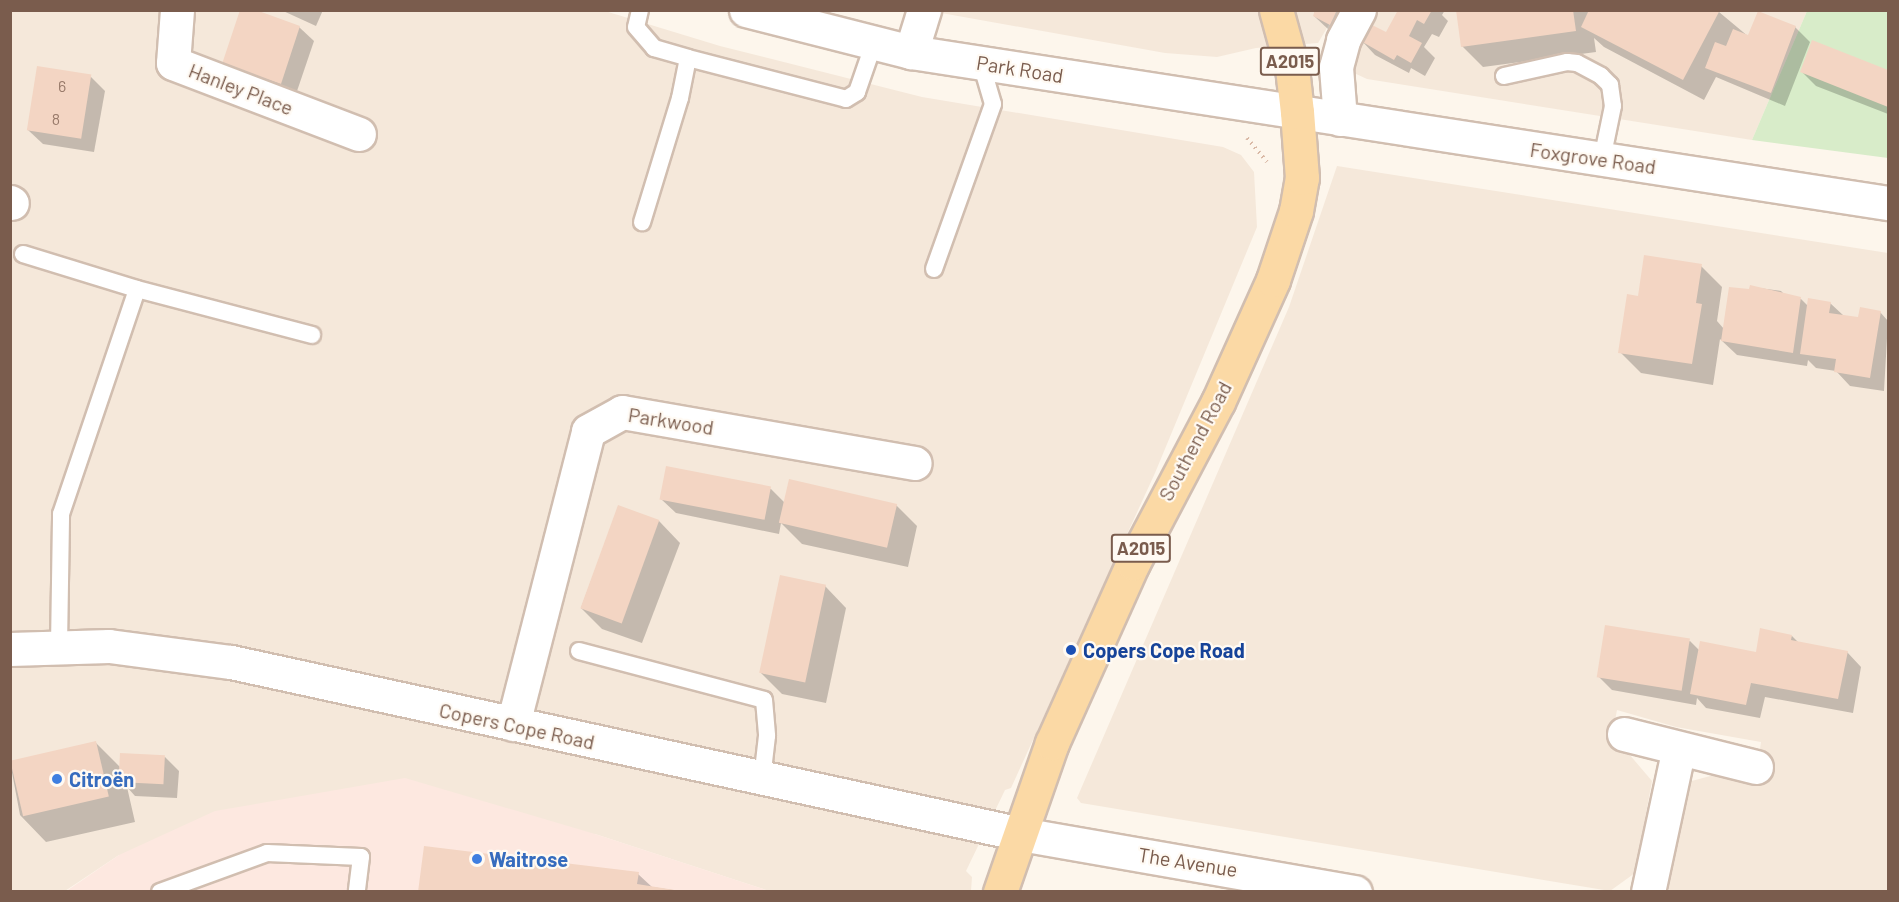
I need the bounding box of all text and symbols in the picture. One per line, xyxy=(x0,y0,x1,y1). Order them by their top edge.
road number: A2015 xyxy=(1258,46,1322,76)
street label: Park Road xyxy=(975,50,1065,88)
street label: Hanley Place xyxy=(185,58,297,120)
house number: 6 xyxy=(58,76,66,96)
house number: 8 xyxy=(52,109,60,129)
street label: Foxgrove Road xyxy=(1528,137,1658,179)
street label: Southend Road xyxy=(1153,377,1237,505)
street label: Parkwood xyxy=(627,402,715,440)
road number: A2015 xyxy=(1110,533,1172,563)
place label: Copers Cope Road xyxy=(1083,638,1245,662)
marker: Copers Cope Road xyxy=(1064,643,1078,657)
street label: Copers Cope Road xyxy=(437,698,597,754)
place label: Citroën xyxy=(69,767,134,791)
marker: Citroën xyxy=(50,772,64,786)
street label: The Avenue xyxy=(1137,842,1239,882)
place label: Waitrose xyxy=(489,847,568,871)
marker: Waitrose xyxy=(470,852,484,866)

